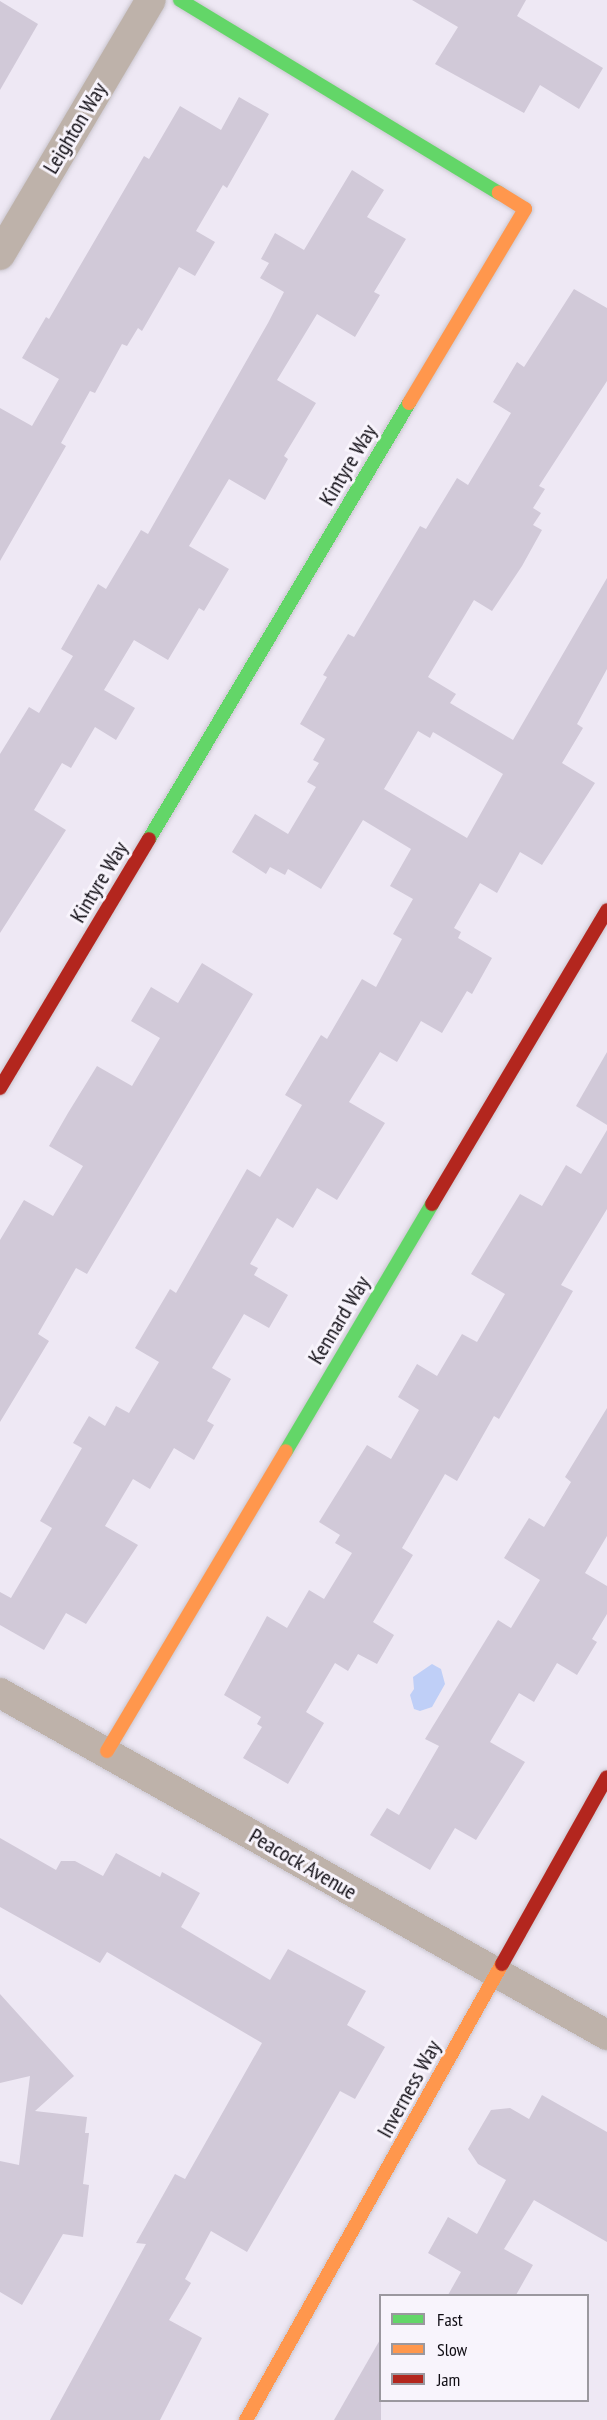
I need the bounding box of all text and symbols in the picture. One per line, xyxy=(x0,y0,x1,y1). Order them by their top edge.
street label: Leighton Way xyxy=(37,77,113,179)
street label: Kintyre Way xyxy=(313,419,383,511)
street label: Kintyre Way xyxy=(64,836,134,928)
street label: Kennard Way xyxy=(302,1271,376,1369)
street label: Peacock Avenue xyxy=(244,1822,362,1906)
street label: Inverness Way xyxy=(371,2035,447,2143)
legend xyxy=(379,2294,589,2402)
text: Fast xyxy=(437,2308,463,2331)
text: Slow xyxy=(437,2338,467,2361)
text: Jam xyxy=(437,2368,460,2391)

